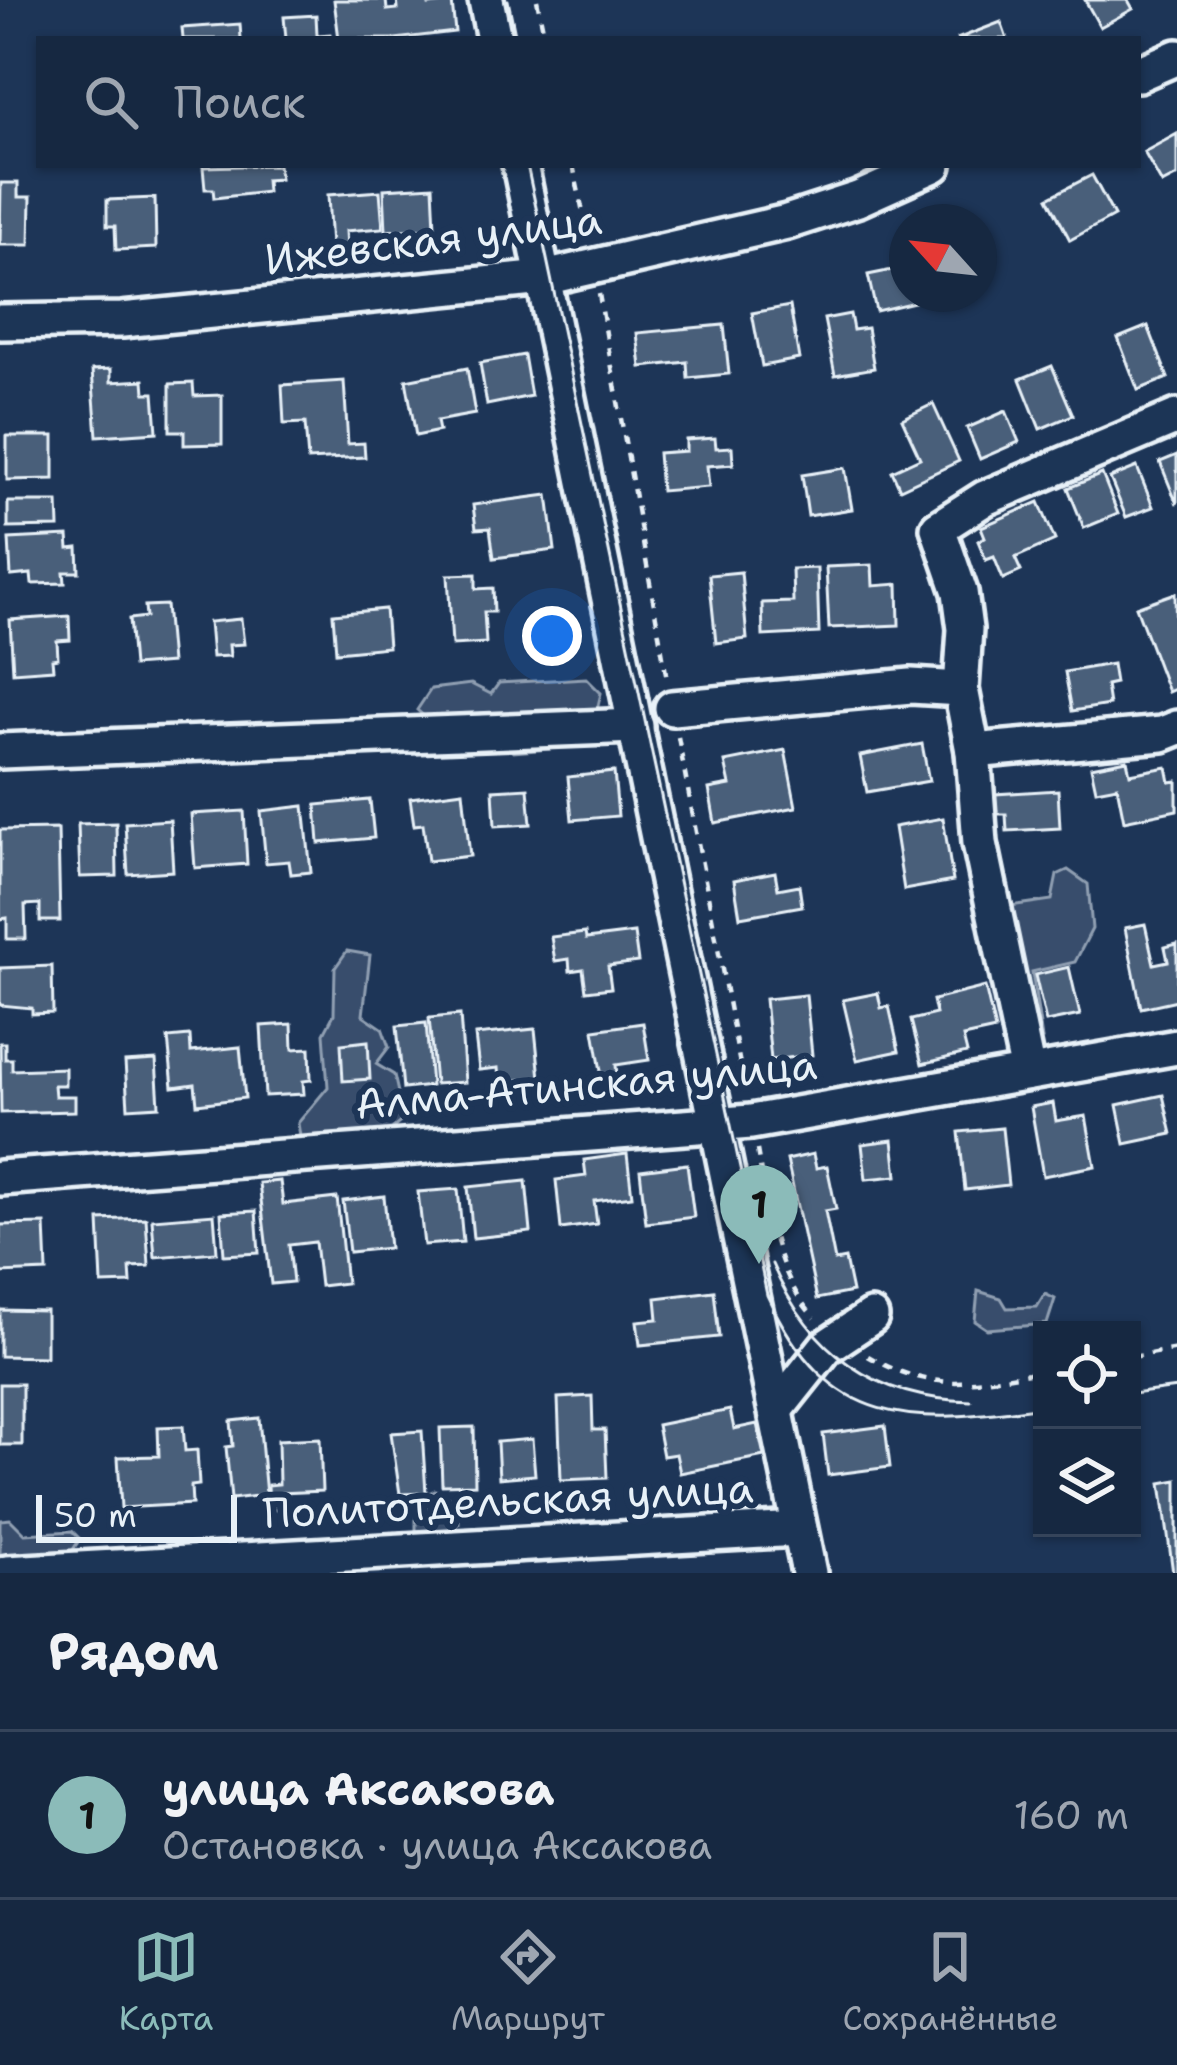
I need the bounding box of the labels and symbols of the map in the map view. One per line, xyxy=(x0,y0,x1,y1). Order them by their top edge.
street label: Ижевская улица xyxy=(261,191,605,287)
north arrow xyxy=(889,204,997,312)
your location xyxy=(522,606,582,666)
street label: Алма-Атинская улица xyxy=(353,1036,819,1132)
pin: 1 xyxy=(720,1165,798,1264)
street label: Политотдельская улица xyxy=(261,1459,755,1541)
scale bar xyxy=(36,1489,237,1542)

